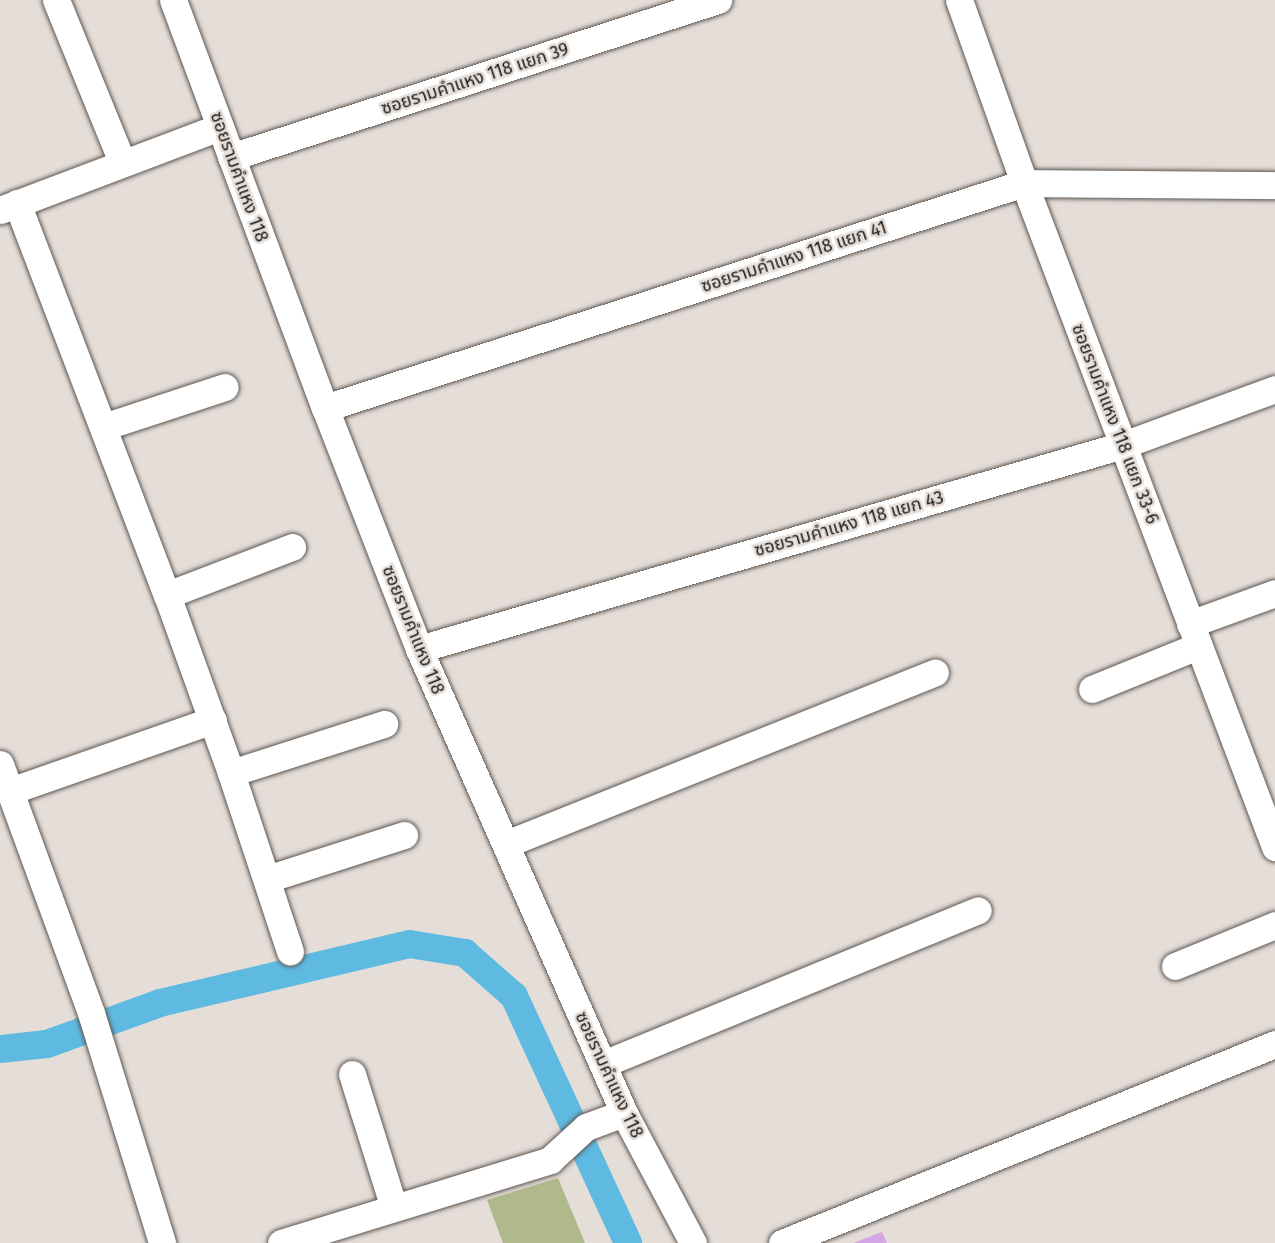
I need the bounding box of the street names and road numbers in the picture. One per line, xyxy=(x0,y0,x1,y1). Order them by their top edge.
street label: ซอยรามคำแหง 118 แยก 39 xyxy=(378,38,572,120)
street label: ซอยรามคำแหง 118 xyxy=(205,109,273,245)
street label: ซอยรามคำแหง 118 แยก 41 xyxy=(698,217,890,297)
street label: ซอยรามคำแหง 118 แยก 33-6 xyxy=(1067,321,1163,527)
street label: ซอยรามคำแหง 118 แยก 43 xyxy=(752,487,946,561)
street label: ซอยรามคำแหง 118 xyxy=(377,562,449,698)
street label: ซอยรามคำแหง 118 xyxy=(570,1008,648,1142)

